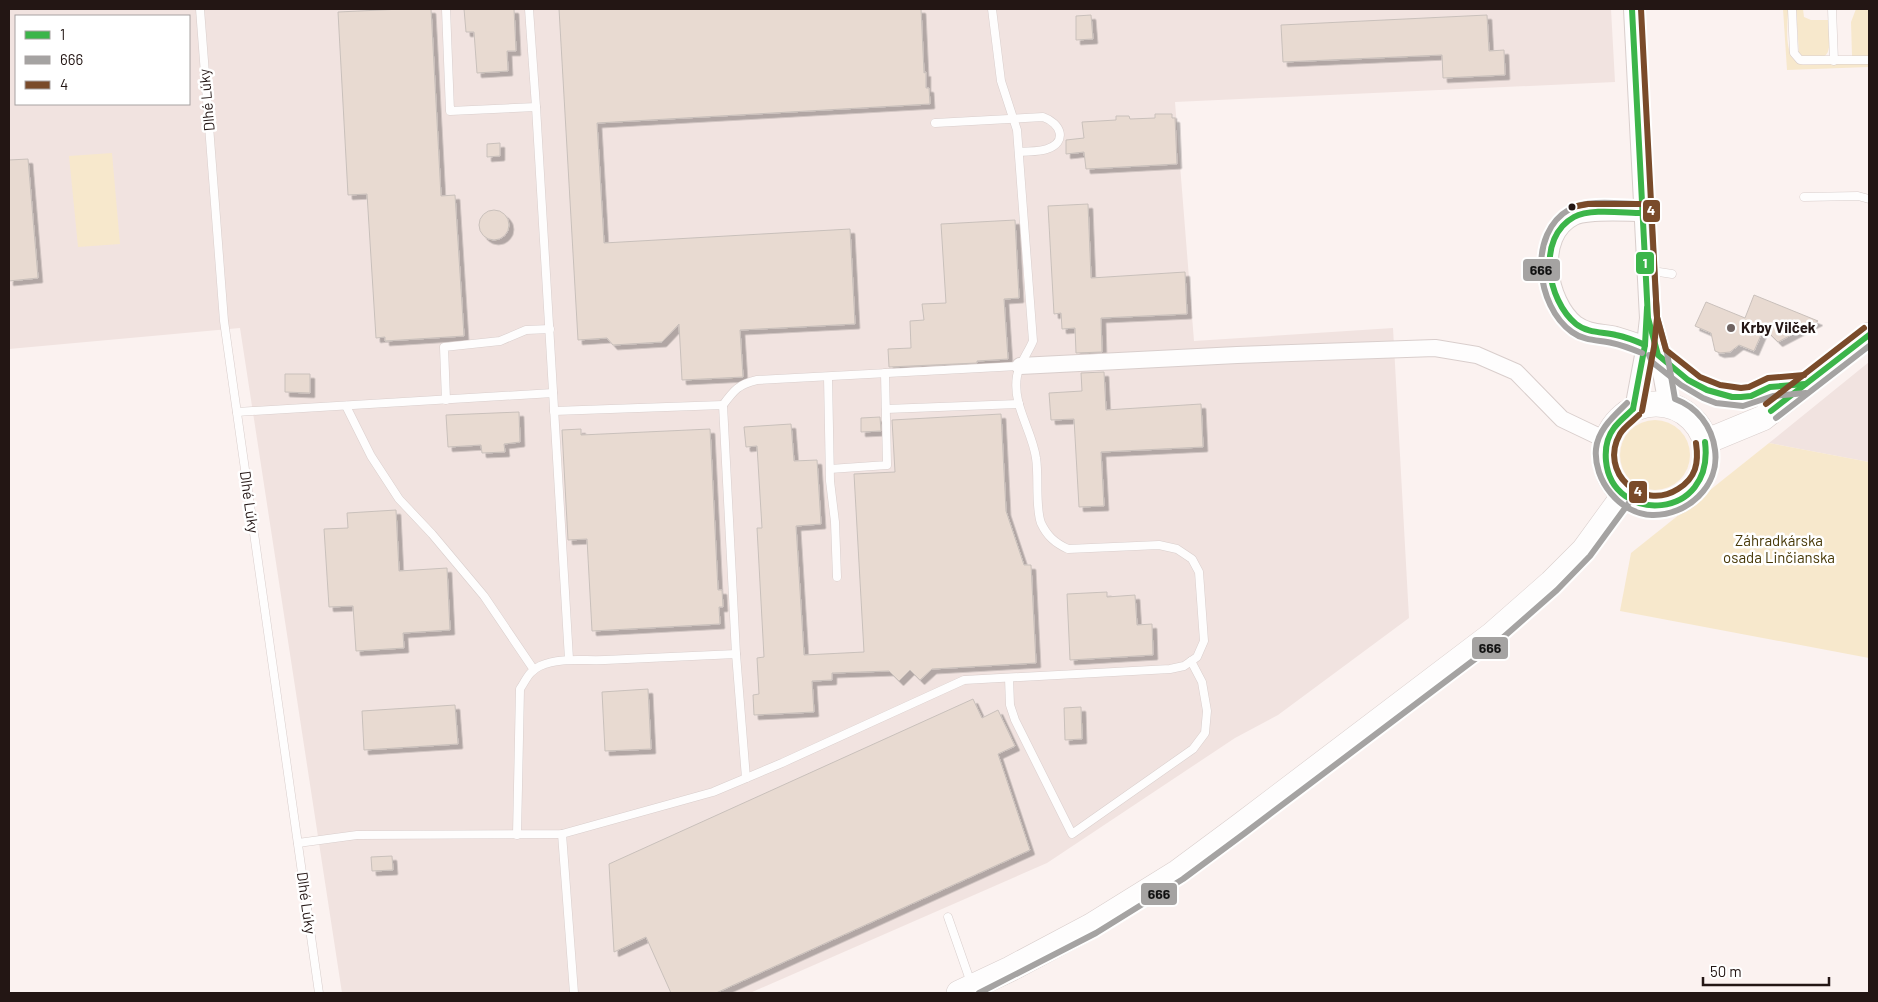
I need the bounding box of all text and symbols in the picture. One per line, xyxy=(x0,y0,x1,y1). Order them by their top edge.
legend xyxy=(15,15,190,105)
text: 1 xyxy=(60,25,65,43)
text: 666 xyxy=(60,50,83,68)
street label: Dlhé Lúky xyxy=(194,68,218,132)
text: 4 xyxy=(60,75,68,93)
line badge: 4 xyxy=(1642,199,1661,223)
text: 4 xyxy=(1647,201,1655,218)
unlabelled marker xyxy=(1567,202,1577,212)
line badge: 1 xyxy=(1635,251,1655,275)
text: 1 xyxy=(1643,254,1648,271)
line badge: 666 xyxy=(1522,258,1561,282)
text: 666 xyxy=(1530,261,1553,278)
place label: Krby Vilček xyxy=(1741,318,1816,336)
marker: Krby Vilček xyxy=(1725,322,1737,334)
street label: Dlhé Lúky xyxy=(237,470,263,534)
line badge: 4 xyxy=(1628,480,1648,504)
text: 4 xyxy=(1634,482,1642,499)
park label: Záhradkárska osada Linčianska xyxy=(1723,531,1835,566)
line badge: 666 xyxy=(1471,636,1509,660)
text: 666 xyxy=(1479,639,1502,656)
street label: Dlhé Lúky xyxy=(294,871,320,935)
line badge: 666 xyxy=(1140,882,1178,906)
text: 666 xyxy=(1148,885,1171,902)
scale bar xyxy=(1703,954,1829,986)
text: 50 m xyxy=(1710,962,1742,980)

